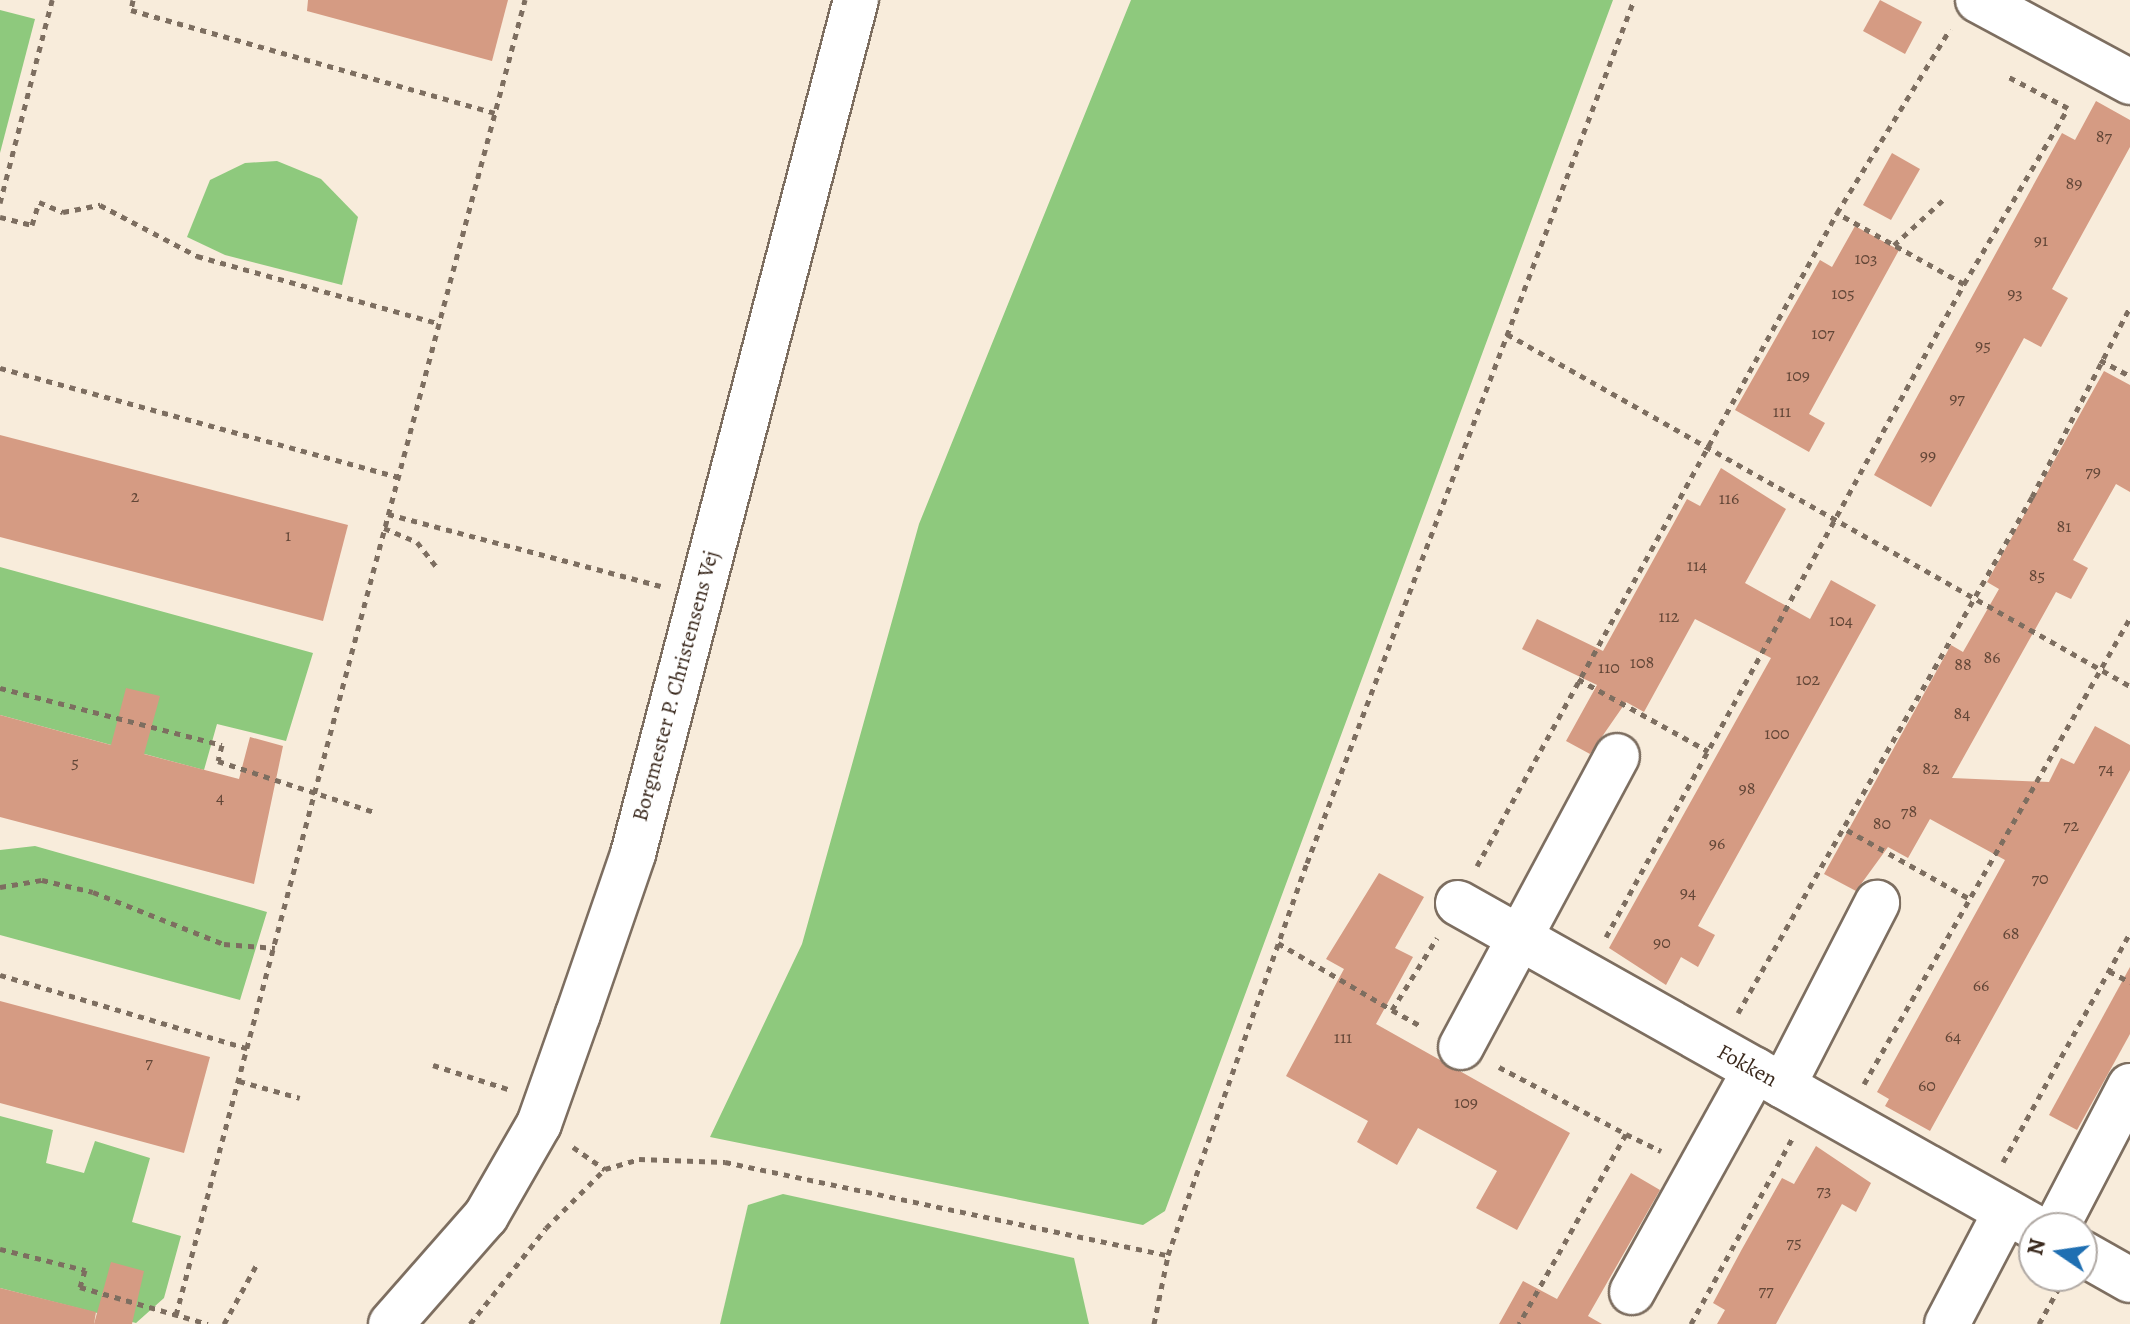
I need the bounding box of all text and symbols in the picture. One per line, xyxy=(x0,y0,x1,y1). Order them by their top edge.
house number: 87 xyxy=(2096,125,2112,147)
house number: 89 xyxy=(2066,172,2082,194)
house number: 91 xyxy=(2034,229,2048,251)
house number: 103 xyxy=(1854,247,1878,269)
house number: 105 xyxy=(1831,282,1855,304)
house number: 93 xyxy=(2007,282,2023,304)
house number: 107 xyxy=(1811,322,1835,344)
house number: 95 xyxy=(1975,334,1991,356)
house number: 109 xyxy=(1786,364,1810,386)
house number: 97 xyxy=(1949,387,1965,409)
house number: 111 xyxy=(1773,400,1791,422)
house number: 99 xyxy=(1920,444,1936,466)
house number: 79 xyxy=(2085,460,2101,482)
house number: 2 xyxy=(131,485,139,507)
house number: 116 xyxy=(1719,487,1739,509)
house number: 81 xyxy=(2057,515,2071,537)
house number: 1 xyxy=(285,524,291,546)
street label: Borgmester P. Christensens Vej xyxy=(627,547,725,825)
house number: 114 xyxy=(1687,554,1707,576)
house number: 85 xyxy=(2029,564,2045,586)
house number: 112 xyxy=(1659,605,1679,627)
house number: 104 xyxy=(1829,609,1853,631)
house number: 86 xyxy=(1983,646,2001,668)
house number: 108 xyxy=(1630,651,1654,673)
house number: 88 xyxy=(1954,653,1972,675)
house number: 110 xyxy=(1598,656,1620,678)
house number: 102 xyxy=(1796,668,1820,690)
house number: 84 xyxy=(1954,702,1970,724)
house number: 100 xyxy=(1764,722,1790,744)
house number: 5 xyxy=(71,751,79,773)
house number: 82 xyxy=(1922,757,1940,779)
house number: 74 xyxy=(2098,757,2114,779)
house number: 98 xyxy=(1739,777,1755,799)
house number: 4 xyxy=(216,786,224,808)
house number: 78 xyxy=(1901,800,1917,822)
house number: 80 xyxy=(1873,812,1891,834)
house number: 72 xyxy=(2063,814,2079,836)
house number: 96 xyxy=(1709,832,1725,854)
house number: 70 xyxy=(2031,867,2049,889)
house number: 94 xyxy=(1680,881,1696,903)
house number: 68 xyxy=(2002,922,2020,944)
house number: 90 xyxy=(1653,931,1671,953)
house number: 66 xyxy=(1973,974,1989,996)
house number: 64 xyxy=(1945,1025,1961,1047)
house number: 111 xyxy=(1334,1026,1352,1048)
street label: Fokken xyxy=(1712,1039,1782,1093)
house number: 7 xyxy=(145,1051,153,1073)
house number: 60 xyxy=(1918,1074,1936,1096)
house number: 109 xyxy=(1454,1091,1478,1113)
house number: 73 xyxy=(1816,1179,1832,1201)
north arrow xyxy=(2018,1212,2098,1292)
house number: 75 xyxy=(1786,1231,1802,1253)
text: N xyxy=(2020,1236,2053,1258)
house number: 77 xyxy=(1758,1279,1774,1301)

